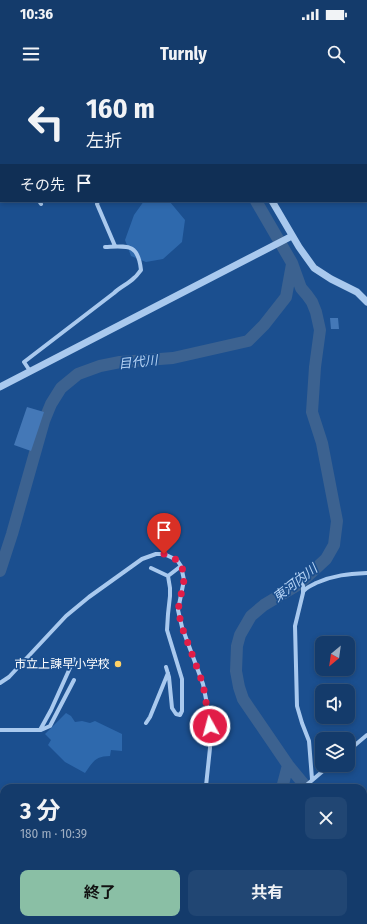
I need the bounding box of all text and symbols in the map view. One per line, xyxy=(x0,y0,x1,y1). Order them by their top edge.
text: 10:36 xyxy=(20,5,53,23)
icon: menu xyxy=(20,43,42,65)
text: Turnly xyxy=(160,43,207,65)
icon: search xyxy=(325,43,347,65)
text: 160 m xyxy=(86,92,155,125)
icon: left xyxy=(20,96,72,148)
text: 左折 xyxy=(86,130,122,152)
icon: arrive xyxy=(73,172,95,194)
text: その先 xyxy=(20,176,65,194)
water label: 目代川 xyxy=(118,352,160,371)
pin xyxy=(147,513,181,554)
icon: arrive xyxy=(153,519,175,541)
water label: 東河内川 xyxy=(270,560,322,605)
north arrow xyxy=(315,636,355,676)
map controls xyxy=(315,636,355,772)
place label: 市立上諫早小学校 xyxy=(14,657,110,671)
marker: 市立上諫早小学校 xyxy=(113,659,123,669)
button: sound xyxy=(315,684,355,724)
position arrow xyxy=(189,705,231,747)
button: layers xyxy=(315,732,355,772)
text: 3 分 xyxy=(20,797,60,825)
button: close xyxy=(305,797,347,839)
text: 180 m · 10:39 xyxy=(20,826,87,841)
button: 終了 xyxy=(20,870,180,916)
button: 共有 xyxy=(188,870,347,916)

